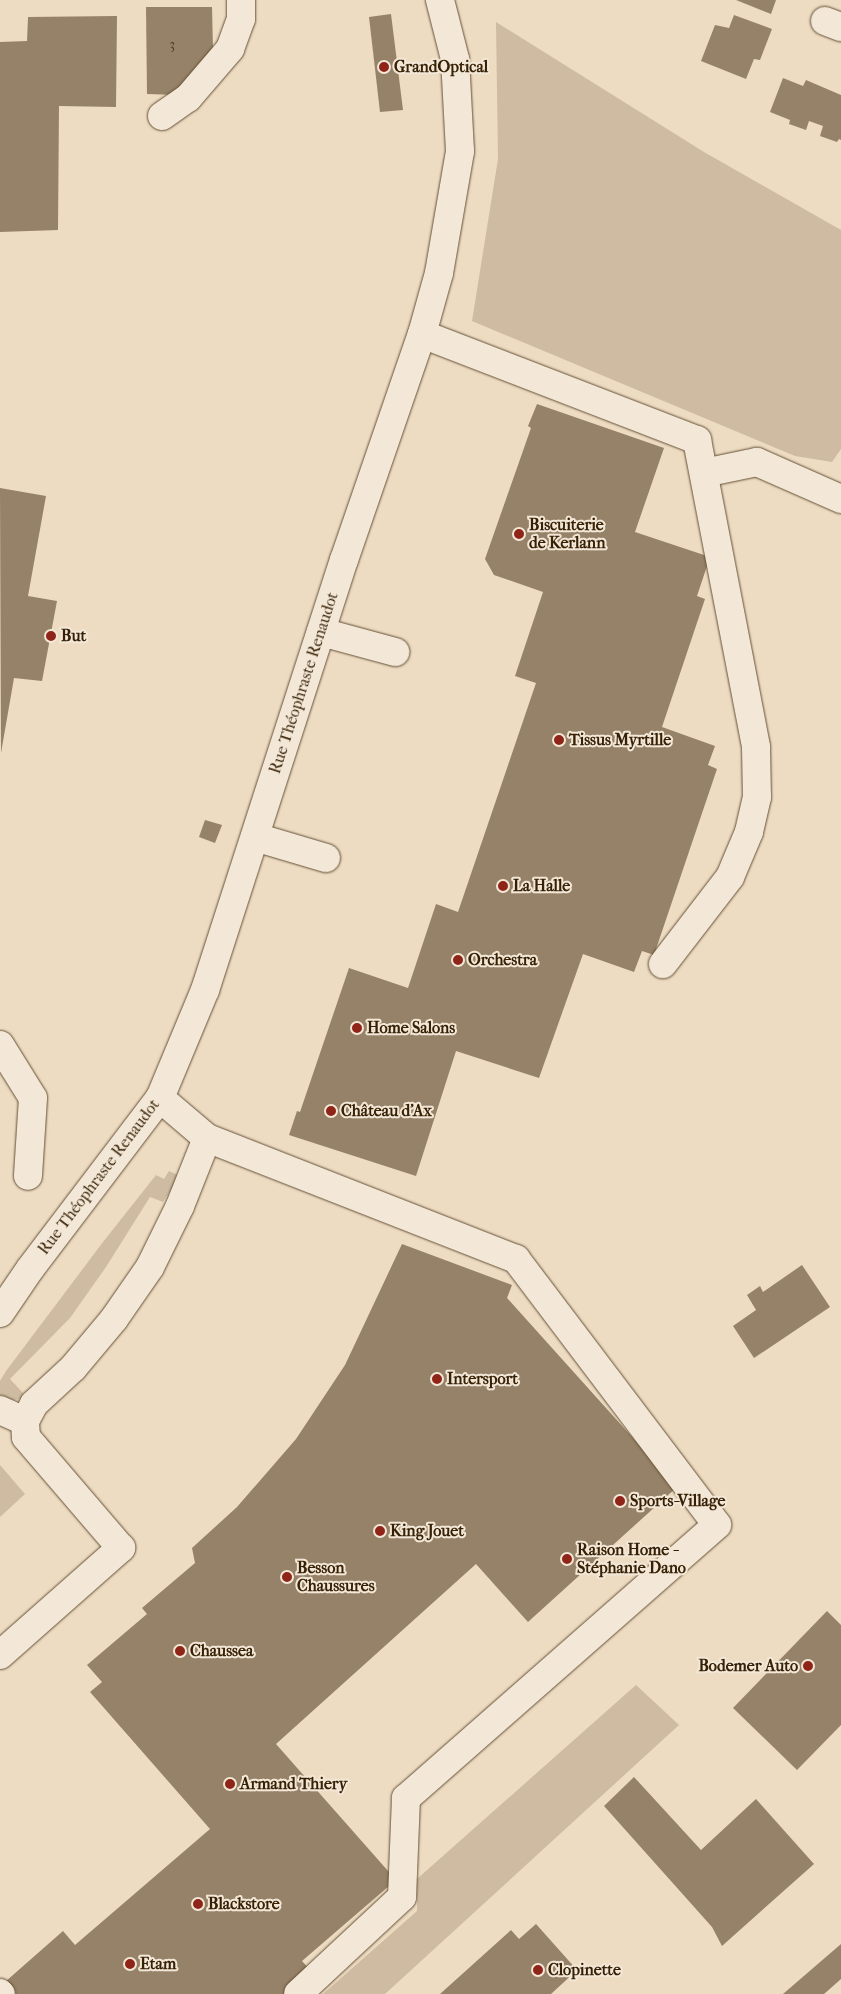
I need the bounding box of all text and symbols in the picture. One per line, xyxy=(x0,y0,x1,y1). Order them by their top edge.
house number: 3 xyxy=(169,37,175,53)
place label: GrandOptical xyxy=(394,57,488,77)
marker: GrandOptical xyxy=(378,61,390,73)
place label: Biscuiterie de Kerlann xyxy=(529,515,605,553)
marker: Biscuiterie de Kerlann xyxy=(513,528,525,540)
street label: Rue Théophraste Renaudot xyxy=(266,590,342,776)
place label: But xyxy=(61,626,86,646)
marker: But xyxy=(45,630,57,642)
place label: Tissus Myrtille xyxy=(569,730,671,750)
marker: Tissus Myrtille xyxy=(553,734,565,746)
place label: La Halle xyxy=(513,876,570,896)
marker: La Halle xyxy=(497,880,509,892)
place label: Orchestra xyxy=(468,950,537,970)
marker: Orchestra xyxy=(452,954,464,966)
place label: Home Salons xyxy=(367,1018,455,1038)
marker: Home Salons xyxy=(351,1022,363,1034)
street label: Rue Théophraste Renaudot xyxy=(34,1095,164,1259)
place label: Château d'Ax xyxy=(341,1101,432,1121)
marker: Château d'Ax xyxy=(325,1105,337,1117)
place label: Intersport xyxy=(447,1369,518,1389)
marker: Intersport xyxy=(431,1373,443,1385)
place label: Sports-Village xyxy=(630,1491,725,1511)
marker: Sports-Village xyxy=(614,1495,626,1507)
place label: King Jouet xyxy=(390,1521,464,1541)
marker: King Jouet xyxy=(374,1525,386,1537)
place label: Raison Home - Stéphanie Dano xyxy=(577,1540,686,1578)
marker: Raison Home - Stéphanie Dano xyxy=(561,1553,573,1565)
place label: Besson Chaussures xyxy=(297,1558,375,1596)
marker: Besson Chaussures xyxy=(281,1571,293,1583)
place label: Chaussea xyxy=(190,1641,253,1661)
marker: Chaussea xyxy=(174,1645,186,1657)
place label: Bodemer Auto xyxy=(698,1656,798,1676)
marker: Bodemer Auto xyxy=(802,1660,814,1672)
place label: Armand Thiery xyxy=(240,1774,347,1794)
marker: Armand Thiery xyxy=(224,1778,236,1790)
place label: Blackstore xyxy=(208,1894,280,1914)
marker: Blackstore xyxy=(192,1898,204,1910)
place label: Etam xyxy=(140,1954,176,1974)
marker: Etam xyxy=(124,1958,136,1970)
place label: Clopinette xyxy=(548,1960,621,1980)
marker: Clopinette xyxy=(532,1964,544,1976)

